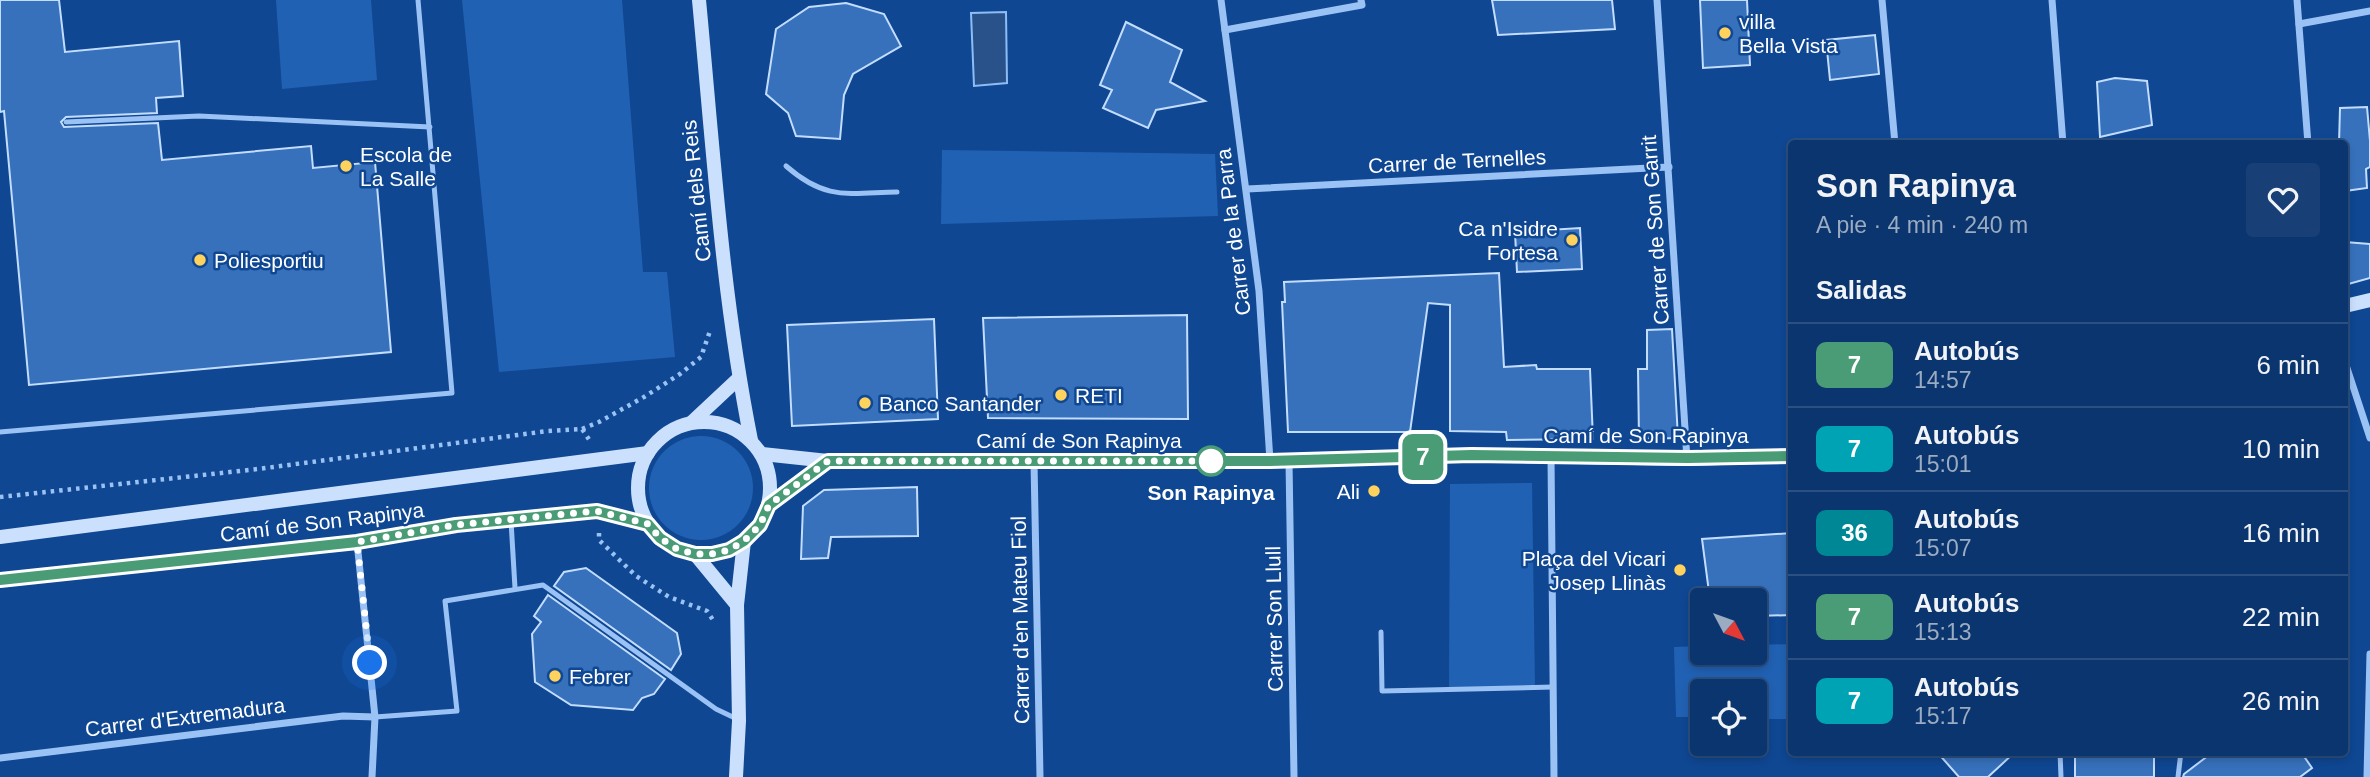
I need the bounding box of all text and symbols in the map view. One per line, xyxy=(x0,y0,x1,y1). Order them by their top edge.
place label: villa Bella Vista xyxy=(1739,10,1838,57)
marker: villa Bella Vista xyxy=(1717,25,1733,41)
street label: Camí dels Reis xyxy=(677,119,715,263)
street label: Carrer de Son Garrit xyxy=(1637,134,1673,326)
place label: Escola de La Salle xyxy=(360,143,452,190)
street label: Carrer de Ternelles xyxy=(1367,145,1547,177)
street label: Carrer de la Parra xyxy=(1211,147,1255,317)
marker: Escola de La Salle xyxy=(338,158,354,174)
button: heart xyxy=(2246,163,2320,237)
text: Son Rapinya xyxy=(1816,167,2016,204)
text: A pie · 4 min · 240 m xyxy=(1816,212,2028,238)
place label: Ca n'Isidre Fortesa xyxy=(1458,217,1558,264)
marker: Ca n'Isidre Fortesa xyxy=(1564,232,1580,248)
place label: Poliesportiu xyxy=(214,249,324,272)
marker: Poliesportiu xyxy=(192,252,208,268)
text: Salidas xyxy=(1816,275,1907,305)
text: Autobús xyxy=(1914,336,2019,366)
text: 6 min xyxy=(2256,350,2320,380)
text: 7 xyxy=(1848,351,1861,378)
text: 14:57 xyxy=(1914,367,1972,393)
place label: RETI xyxy=(1075,384,1123,407)
marker: RETI xyxy=(1053,387,1069,403)
place label: Banco Santander xyxy=(879,392,1041,415)
marker: Banco Santander xyxy=(857,395,873,411)
text: Autobús xyxy=(1914,420,2019,450)
street label: Camí de Son Rapinya xyxy=(1543,424,1749,447)
street label: Camí de Son Rapinya xyxy=(976,429,1182,452)
line badge: 7 xyxy=(1400,434,1446,480)
text: 10 min xyxy=(2242,434,2320,464)
text: 7 xyxy=(1848,435,1861,462)
text: 7 xyxy=(1416,443,1430,470)
marker: Son Rapinya xyxy=(1196,446,1226,476)
text: 15:01 xyxy=(1914,451,1972,477)
place label: Ali xyxy=(1337,480,1360,503)
place label: Son Rapinya xyxy=(1147,481,1275,504)
marker: Ali xyxy=(1366,483,1382,499)
street label: Camí de Son Rapinya xyxy=(219,498,426,546)
text: Autobús xyxy=(1914,504,2019,534)
street label: Carrer d'en Mateu Fiol xyxy=(1007,516,1033,724)
text: 16 min xyxy=(2242,518,2320,548)
text: 36 xyxy=(1841,519,1868,546)
text: 15:07 xyxy=(1914,535,1972,561)
street label: Carrer Son Llull xyxy=(1261,546,1287,692)
place label: Plaça del Vicari Josep Llinàs xyxy=(1522,547,1666,594)
marker: Plaça del Vicari Josep Llinàs xyxy=(1672,562,1688,578)
north arrow xyxy=(1690,588,1768,665)
map controls xyxy=(1690,588,1767,756)
text: Autobús xyxy=(1914,588,2019,618)
text: 22 min xyxy=(2242,602,2320,632)
text: 7 xyxy=(1848,603,1861,630)
text: 15:13 xyxy=(1914,619,1972,645)
your location xyxy=(352,645,387,680)
place label: Febrer xyxy=(569,665,631,688)
marker: Febrer xyxy=(547,668,563,684)
text: Autobús xyxy=(1914,672,2019,702)
button: locate xyxy=(1690,679,1767,756)
text: 26 min xyxy=(2242,686,2320,716)
text: 7 xyxy=(1848,687,1861,714)
street label: Carrer d'Extremadura xyxy=(84,693,287,741)
text: 15:17 xyxy=(1914,703,1972,729)

